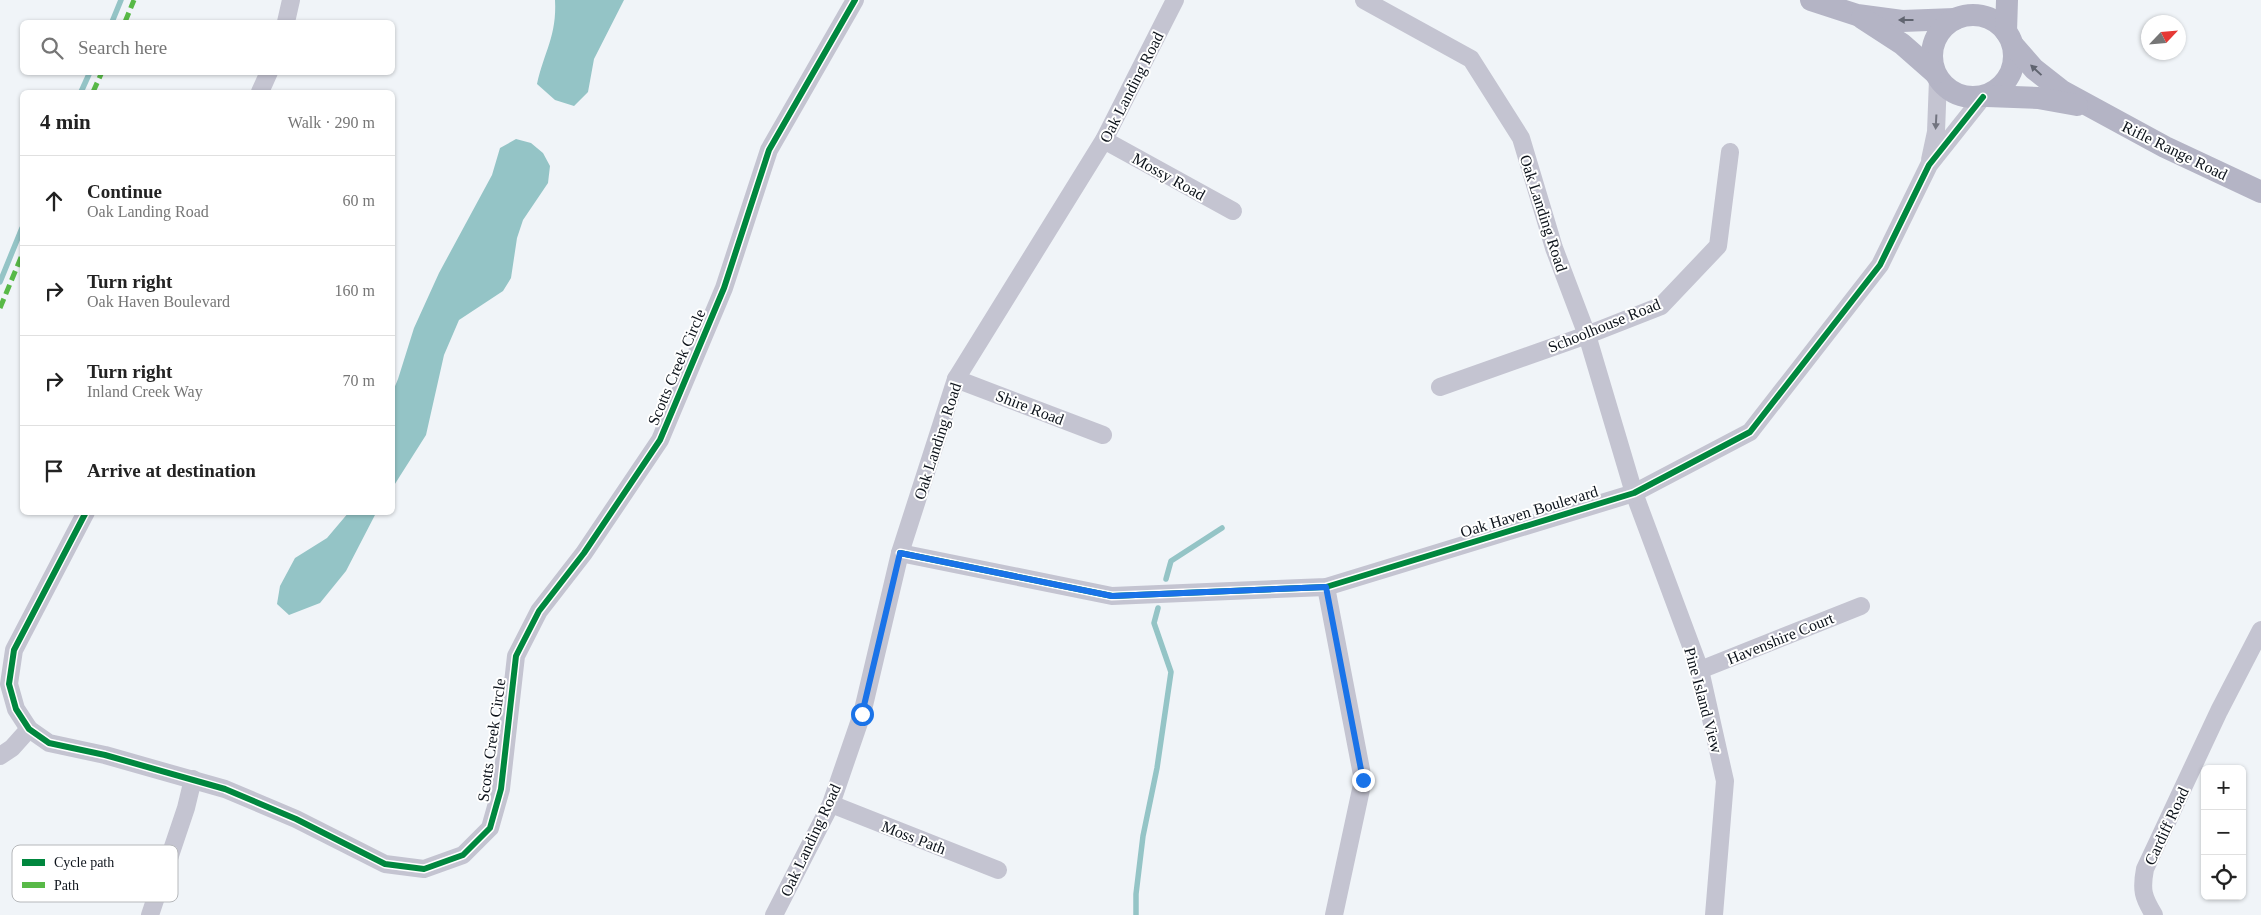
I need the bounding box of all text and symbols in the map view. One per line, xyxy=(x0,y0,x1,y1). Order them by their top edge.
north arrow xyxy=(2141,15,2186,60)
one-way arrow xyxy=(1898,16,1914,24)
search box xyxy=(20,20,395,75)
street label: Oak Landing Road xyxy=(1096,29,1168,146)
icon: search xyxy=(38,34,66,62)
text: Search here xyxy=(78,37,167,58)
one-way arrow xyxy=(2029,64,2042,75)
text: 4 min xyxy=(40,110,91,134)
text: Walk · 290 m xyxy=(288,114,375,131)
one-way arrow xyxy=(1932,115,1940,131)
street label: Rifle Range Road xyxy=(2119,118,2230,184)
street label: Mossy Road xyxy=(1129,150,1208,204)
street label: Oak Landing Road xyxy=(1516,153,1570,274)
text: Continue xyxy=(87,181,162,202)
icon: ahead xyxy=(40,187,68,215)
text: 60 m xyxy=(343,192,375,209)
text: Oak Landing Road xyxy=(87,203,209,220)
text: Turn right xyxy=(87,271,172,292)
icon: right xyxy=(40,277,68,305)
text: 160 m xyxy=(335,282,375,299)
text: Oak Haven Boulevard xyxy=(87,293,230,310)
street label: Schoolhouse Road xyxy=(1546,295,1663,356)
street label: Scotts Creek Circle xyxy=(644,307,709,428)
text: Turn right xyxy=(87,361,172,382)
icon: right xyxy=(40,367,68,395)
text: 70 m xyxy=(343,372,375,389)
street label: Oak Landing Road xyxy=(911,381,965,502)
text: Inland Creek Way xyxy=(87,383,203,400)
street label: Shire Road xyxy=(993,387,1066,428)
icon: arrive xyxy=(40,457,68,485)
text: Arrive at destination xyxy=(87,460,256,481)
street label: Oak Haven Boulevard xyxy=(1458,482,1600,541)
street label: Havenshire Court xyxy=(1724,609,1836,668)
street label: Pine Island View xyxy=(1681,645,1726,755)
street label: Scotts Creek Circle xyxy=(474,677,509,803)
route start xyxy=(851,703,874,726)
map controls xyxy=(2201,765,2246,900)
button: + xyxy=(2201,765,2246,810)
route end xyxy=(1352,769,1375,792)
street label: Oak Landing Road xyxy=(777,781,845,899)
street label: Cardiff Road xyxy=(2141,785,2192,868)
button: − xyxy=(2201,810,2246,855)
street label: Moss Path xyxy=(879,818,948,857)
legend xyxy=(12,845,178,902)
text: Cycle path xyxy=(54,855,114,870)
button: locate xyxy=(2201,855,2246,900)
text: Path xyxy=(54,878,79,893)

